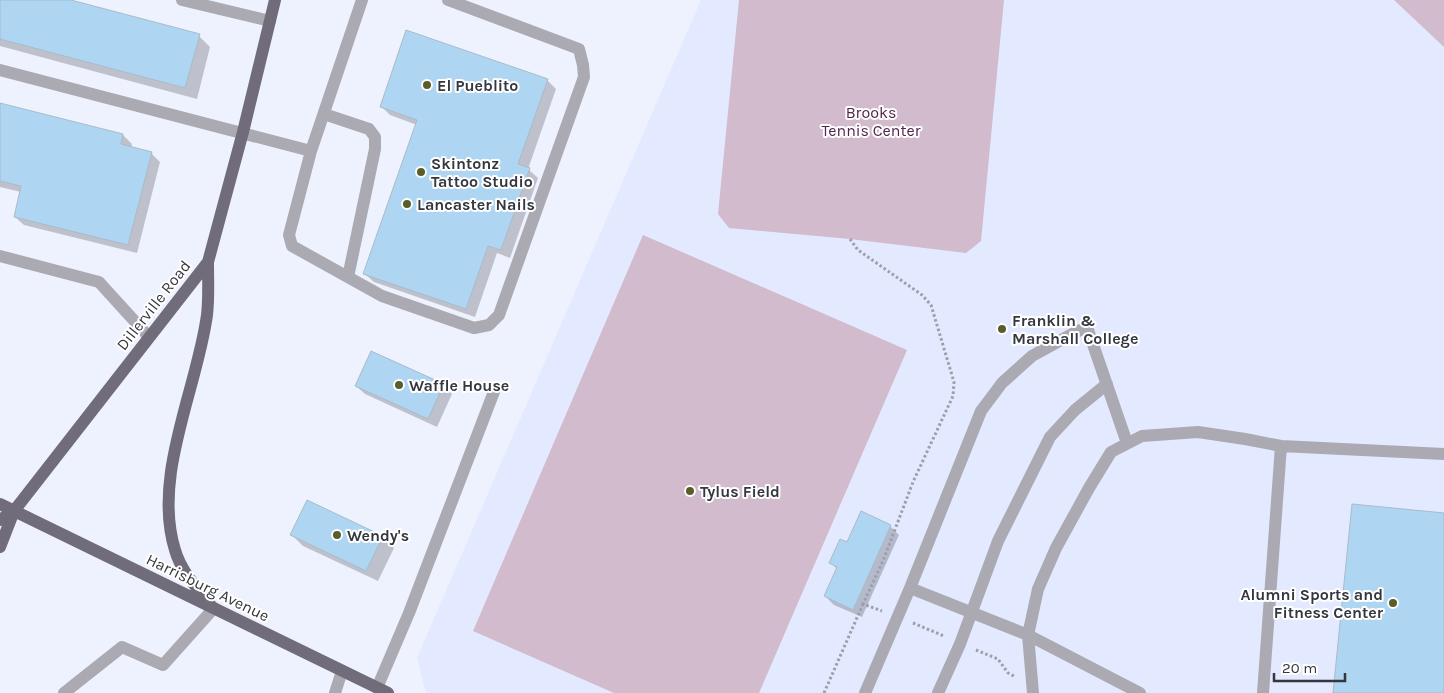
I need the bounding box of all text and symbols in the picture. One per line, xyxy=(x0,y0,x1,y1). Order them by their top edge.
place label: El Pueblito xyxy=(437,76,518,95)
marker: El Pueblito xyxy=(421,79,433,91)
park label: Brooks Tennis Center xyxy=(821,103,921,140)
place label: Skintonz Tattoo Studio xyxy=(431,154,533,191)
marker: Skintonz Tattoo Studio xyxy=(415,166,427,178)
place label: Lancaster Nails xyxy=(417,195,535,214)
marker: Lancaster Nails xyxy=(401,198,413,210)
street label: Dillerville Road xyxy=(112,257,194,354)
place label: Franklin & Marshall College xyxy=(1012,311,1138,348)
marker: Franklin & Marshall College xyxy=(996,323,1008,335)
place label: Waffle House xyxy=(409,376,509,395)
marker: Waffle House xyxy=(393,379,405,391)
place label: Tylus Field xyxy=(700,482,780,501)
marker: Tylus Field xyxy=(684,485,696,497)
place label: Wendy's xyxy=(347,526,409,545)
marker: Wendy's xyxy=(331,529,343,541)
street label: Harrisburg Avenue xyxy=(143,549,272,625)
place label: Alumni Sports and Fitness Center xyxy=(1240,585,1384,622)
marker: Alumni Sports and Fitness Center xyxy=(1387,597,1399,609)
scale bar xyxy=(1274,650,1345,682)
text: 20 m xyxy=(1282,659,1317,677)

